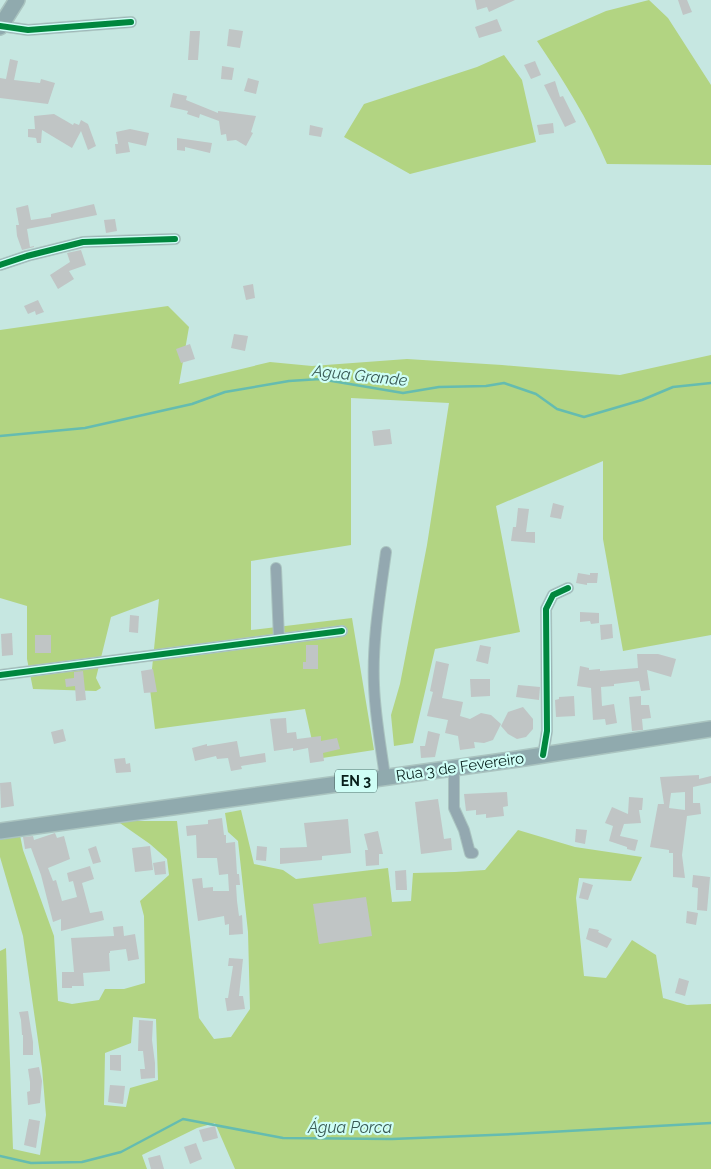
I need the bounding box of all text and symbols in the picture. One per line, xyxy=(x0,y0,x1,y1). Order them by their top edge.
water label: Agua Grande xyxy=(311,361,409,390)
street label: Rua 3 de Fevereiro xyxy=(395,749,525,785)
road number: EN 3 xyxy=(335,769,377,792)
water label: Água Porca xyxy=(307,1117,392,1137)

